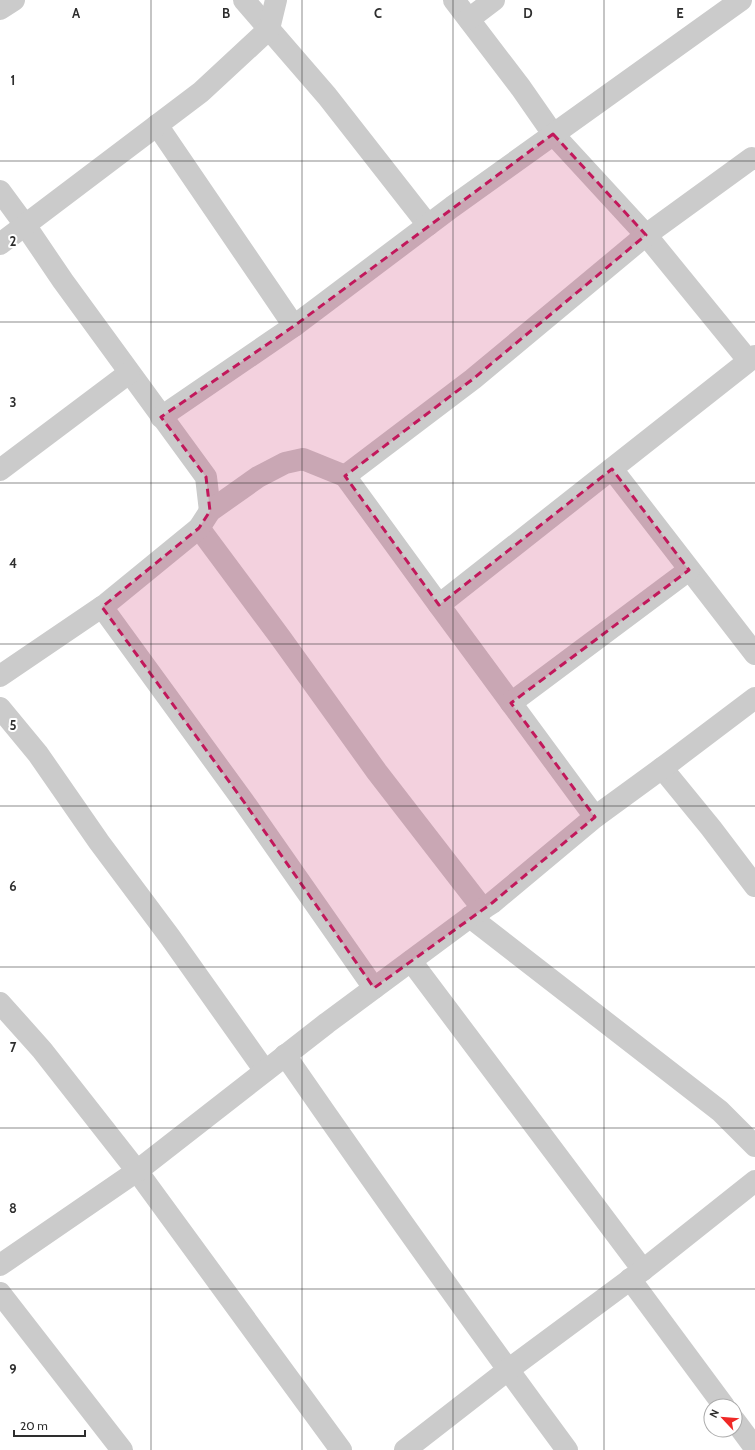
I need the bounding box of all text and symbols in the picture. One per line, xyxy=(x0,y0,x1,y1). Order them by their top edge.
text: A xyxy=(72,5,81,21)
text: B xyxy=(222,5,230,21)
text: C xyxy=(374,5,382,21)
text: D xyxy=(523,5,533,21)
text: E xyxy=(676,5,684,21)
text: 1 xyxy=(11,72,15,88)
text: 2 xyxy=(10,233,17,249)
text: 3 xyxy=(9,394,17,410)
text: 4 xyxy=(9,555,17,571)
text: 5 xyxy=(10,717,17,733)
text: 6 xyxy=(9,878,17,894)
text: 7 xyxy=(10,1039,17,1055)
text: 8 xyxy=(9,1200,17,1216)
text: 9 xyxy=(9,1361,17,1377)
north arrow xyxy=(703,1398,743,1438)
text: N xyxy=(706,1407,722,1420)
scale bar xyxy=(14,1412,85,1438)
text: 20 m xyxy=(20,1418,48,1433)

